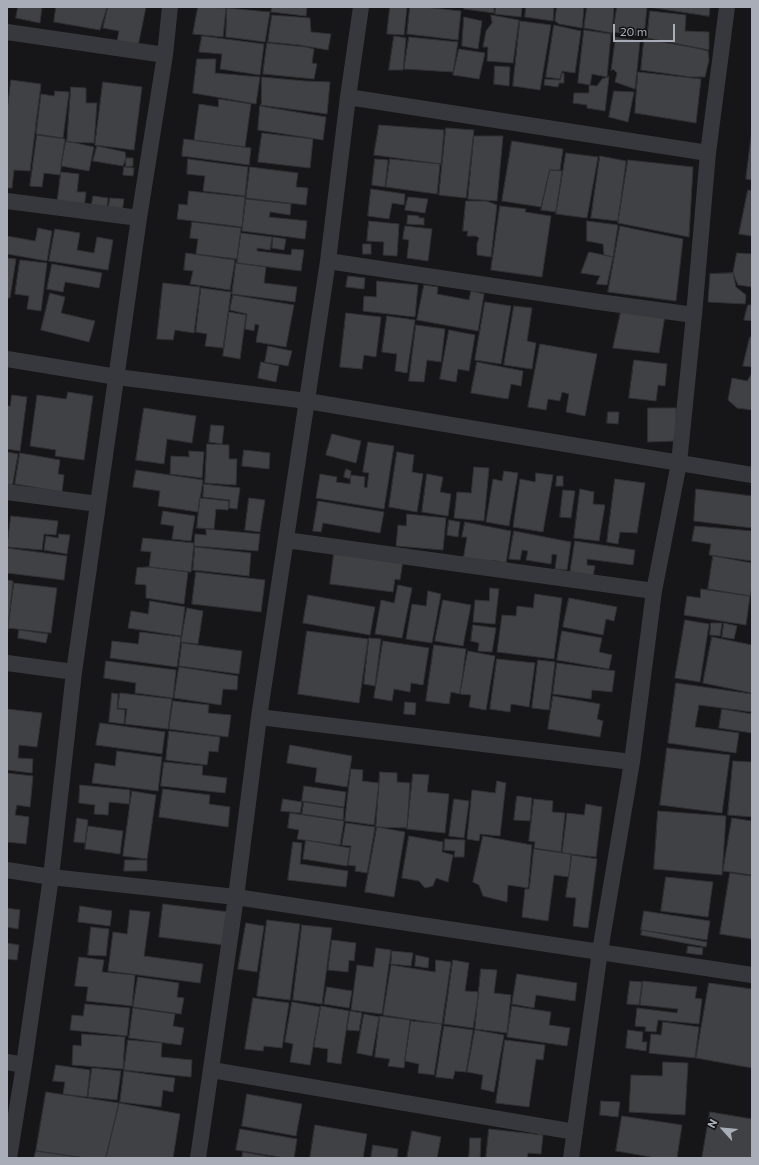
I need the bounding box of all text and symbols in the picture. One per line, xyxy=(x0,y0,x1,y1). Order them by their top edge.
scale bar xyxy=(615,16,677,42)
text: 20 m xyxy=(620,24,647,38)
north arrow xyxy=(703,1109,743,1149)
text: N xyxy=(704,1117,720,1130)

